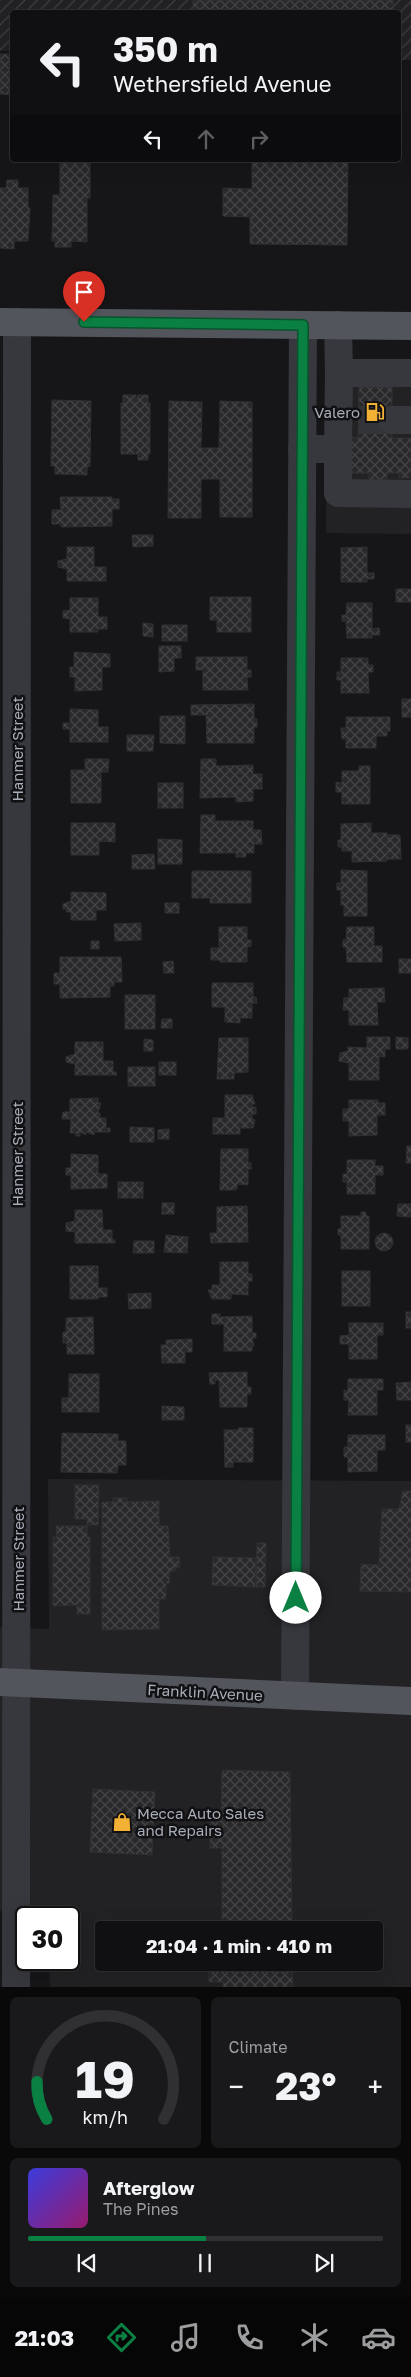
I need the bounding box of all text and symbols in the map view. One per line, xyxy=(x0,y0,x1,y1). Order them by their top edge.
text: 350 m xyxy=(113,28,218,70)
icon: left xyxy=(30,30,95,95)
text: Wethersfield Avenue xyxy=(113,70,332,97)
icon: left xyxy=(139,125,167,153)
icon: ahead xyxy=(192,125,220,153)
icon: right xyxy=(245,125,273,153)
pin xyxy=(63,271,105,322)
icon: arrive xyxy=(70,278,98,306)
fuel station icon: Valero xyxy=(364,401,386,423)
place label: Valero xyxy=(314,403,360,421)
street label: Hanmer Street xyxy=(8,696,26,802)
street label: Hanmer Street xyxy=(8,1101,26,1207)
street label: Hanmer Street xyxy=(9,1506,27,1612)
position arrow xyxy=(269,1571,321,1623)
street label: Franklin Avenue xyxy=(147,1680,263,1704)
place label: Mecca Auto Sales and Repairs xyxy=(137,1804,264,1839)
shop icon: Mecca Auto Sales and Repairs xyxy=(111,1811,133,1833)
speed limit sign: 30 xyxy=(15,1906,80,1971)
text: 21:04 · 1 min · 410 m xyxy=(146,1934,332,1957)
text: Climate xyxy=(229,2037,288,2057)
text: 19 xyxy=(75,2047,135,2109)
text: 23° xyxy=(275,2063,336,2108)
text: − xyxy=(229,2070,244,2103)
text: + xyxy=(368,2070,383,2103)
text: km/h xyxy=(83,2106,128,2128)
text: Afterglow xyxy=(103,2176,194,2199)
text: The Pines xyxy=(103,2199,178,2219)
icon: previous xyxy=(73,2249,101,2277)
icon: pause xyxy=(191,2249,219,2277)
icon: next xyxy=(310,2249,338,2277)
icon: directions xyxy=(104,2320,139,2355)
icon: music xyxy=(168,2320,203,2355)
icon: phone xyxy=(232,2320,267,2355)
icon: climate xyxy=(297,2320,332,2355)
icon: car xyxy=(361,2320,396,2355)
text: 21:03 xyxy=(15,2324,74,2351)

